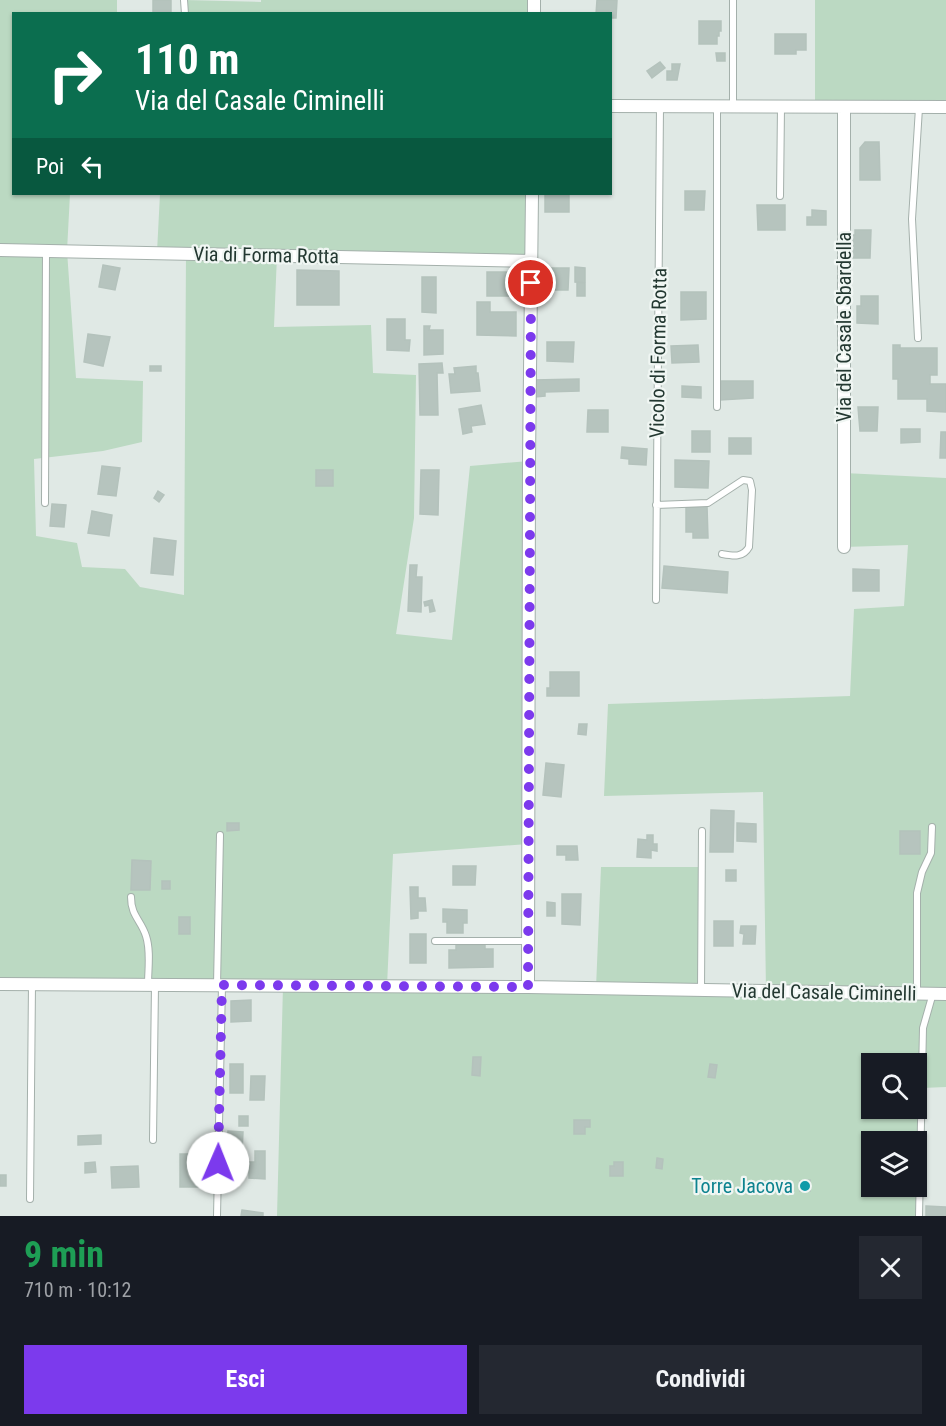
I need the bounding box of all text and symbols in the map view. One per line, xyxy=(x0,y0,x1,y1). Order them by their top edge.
text: 110 m xyxy=(135,35,240,84)
icon: right xyxy=(36,36,114,114)
text: Via del Casale Ciminelli xyxy=(135,85,385,117)
icon: left xyxy=(76,150,109,183)
text: Poi xyxy=(36,154,64,179)
street label: Via del Casale Sbardella xyxy=(832,232,856,422)
street label: Via di Forma Rotta xyxy=(193,242,339,268)
pin xyxy=(505,257,556,308)
icon: arrive xyxy=(514,266,547,299)
street label: Vicolo di Forma Rotta xyxy=(645,268,671,438)
street label: Via del Casale Ciminelli xyxy=(731,978,917,1006)
map controls xyxy=(861,1053,927,1197)
button: search xyxy=(861,1053,927,1119)
position arrow xyxy=(186,1131,250,1195)
button: layers xyxy=(861,1131,927,1197)
place label: Torre Jacova xyxy=(691,1174,793,1198)
marker: Torre Jacova xyxy=(798,1179,812,1193)
text: 9 min xyxy=(24,1234,104,1276)
button: close xyxy=(859,1236,922,1299)
text: 710 m · 10:12 xyxy=(24,1278,131,1302)
button: Esci xyxy=(24,1345,467,1414)
button: Condividi xyxy=(479,1345,922,1414)

